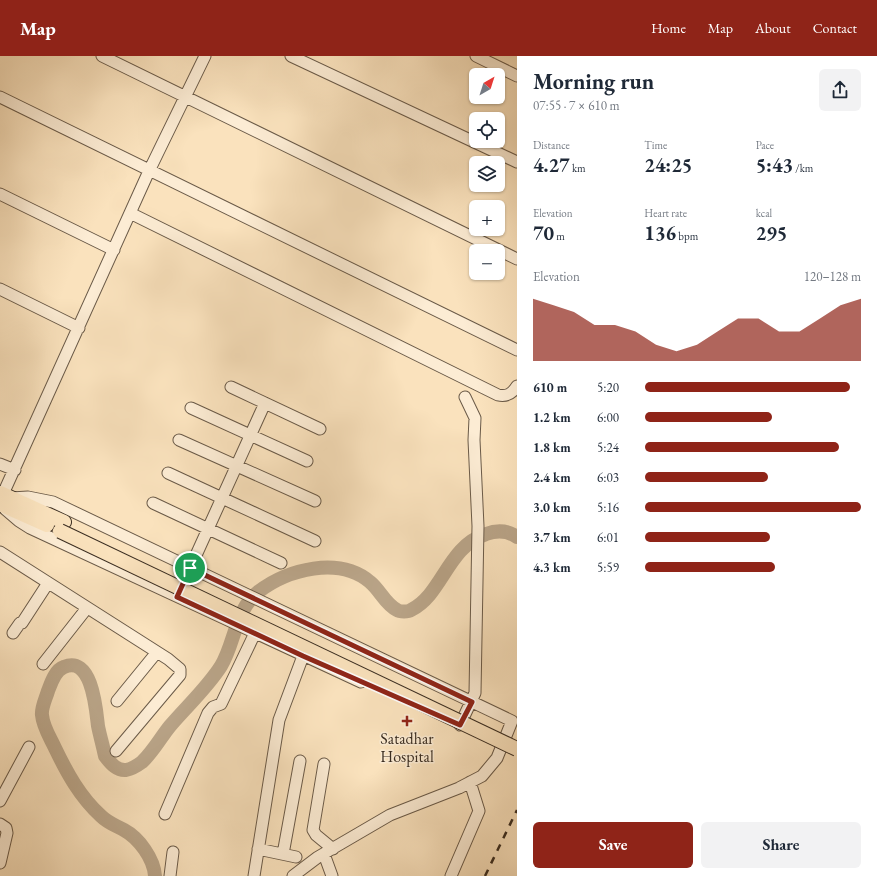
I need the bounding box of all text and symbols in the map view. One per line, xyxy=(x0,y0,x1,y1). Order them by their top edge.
text: Map xyxy=(20,16,56,41)
text: Home xyxy=(651,19,686,37)
text: Map xyxy=(708,19,733,37)
text: About xyxy=(755,19,791,37)
text: Contact xyxy=(813,19,857,37)
text: Morning run xyxy=(533,67,654,96)
north arrow xyxy=(469,68,505,104)
map controls xyxy=(469,68,505,280)
button: share xyxy=(819,69,861,111)
text: 07:55 · 7 × 610 m xyxy=(533,97,620,114)
button: locate xyxy=(469,112,505,148)
text: Distance xyxy=(533,138,570,152)
text: Time xyxy=(644,138,667,152)
text: Pace xyxy=(756,138,774,152)
text: 4.27 xyxy=(533,152,570,178)
text: 24:25 xyxy=(644,152,692,178)
text: 5:43 xyxy=(756,152,793,178)
button: layers xyxy=(469,156,505,192)
text: km xyxy=(570,161,586,175)
text: /km xyxy=(793,161,813,175)
button: + xyxy=(469,200,505,236)
text: Elevation xyxy=(533,206,573,220)
text: Heart rate xyxy=(644,206,687,220)
text: kcal xyxy=(756,206,772,220)
text: 70 xyxy=(533,220,554,246)
text: 136 xyxy=(644,220,676,246)
text: 295 xyxy=(756,220,787,246)
text: m xyxy=(554,229,565,243)
text: bpm xyxy=(676,229,698,243)
button: − xyxy=(469,244,505,280)
text: Elevation xyxy=(533,268,580,285)
text: 120–128 m xyxy=(804,268,861,285)
text: 610 m xyxy=(533,379,567,396)
text: 5:20 xyxy=(597,379,619,396)
text: 1.2 km xyxy=(533,409,571,426)
text: 6:00 xyxy=(597,409,619,426)
text: 1.8 km xyxy=(533,439,571,456)
text: 5:24 xyxy=(597,439,619,456)
text: 2.4 km xyxy=(533,469,571,486)
text: 6:03 xyxy=(597,469,619,486)
text: 3.0 km xyxy=(533,499,571,516)
text: 5:16 xyxy=(597,499,619,516)
text: 3.7 km xyxy=(533,529,571,546)
text: 6:01 xyxy=(597,529,619,546)
pin xyxy=(173,551,207,585)
icon: arrive xyxy=(179,557,201,579)
text: 4.3 km xyxy=(533,559,571,576)
text: 5:59 xyxy=(597,559,619,576)
marker: Satadhar Hospital xyxy=(401,715,413,727)
place label: Satadhar Hospital xyxy=(380,728,434,767)
button: Save xyxy=(533,822,693,868)
button: Share xyxy=(701,822,861,868)

